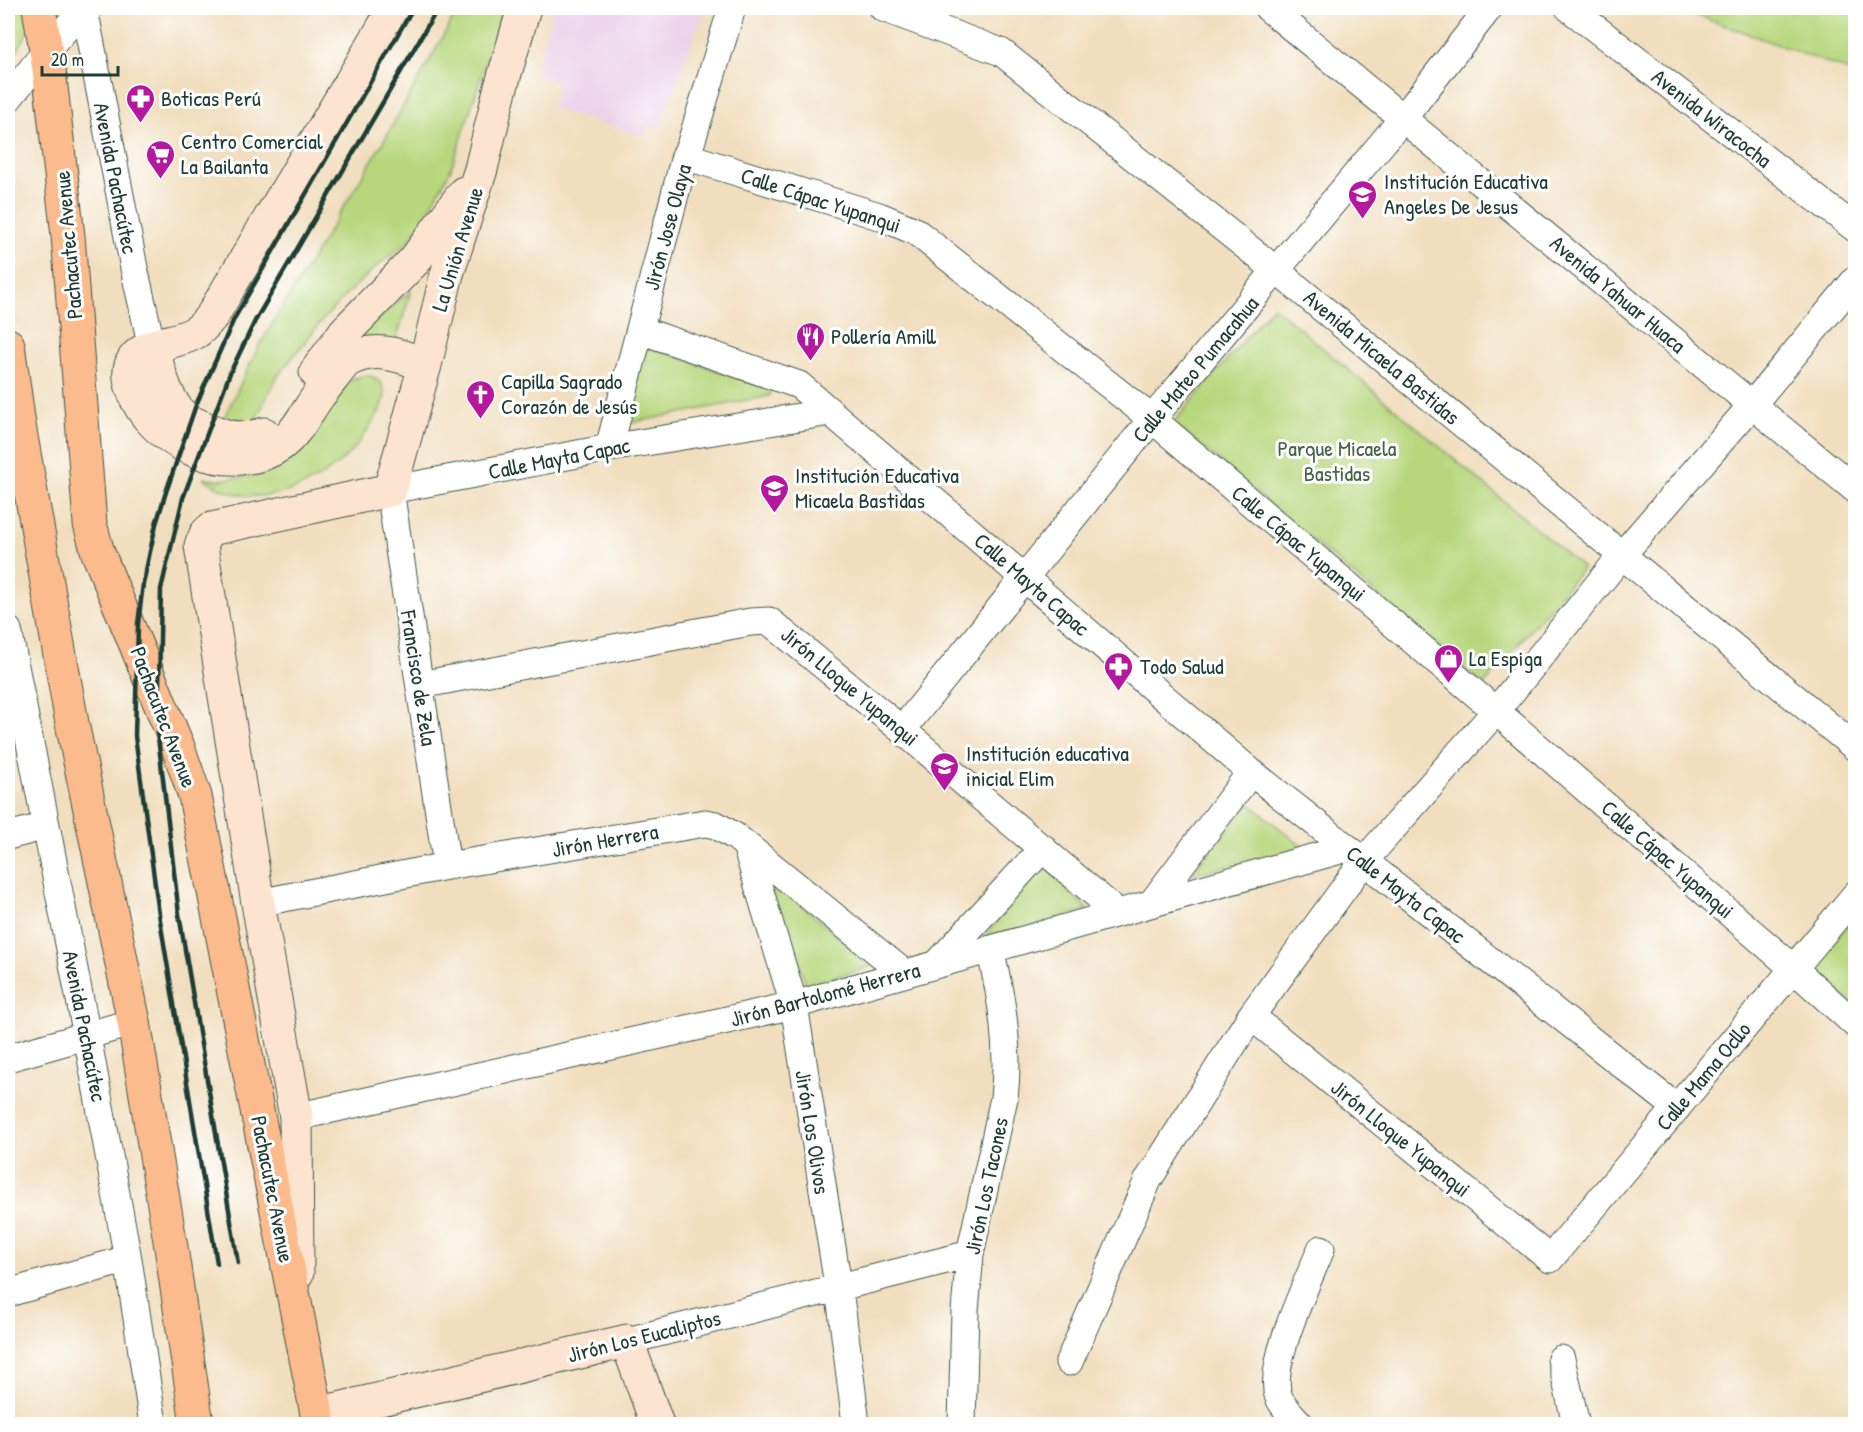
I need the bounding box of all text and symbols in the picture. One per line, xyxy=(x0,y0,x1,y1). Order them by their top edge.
scale bar xyxy=(42,39,118,77)
text: 20 m xyxy=(51,47,84,72)
street label: Avenida Wiracocha xyxy=(1646,62,1779,175)
pharmacy icon: Boticas Perú xyxy=(124,82,156,124)
place label: Boticas Perú xyxy=(161,83,261,113)
street label: Avenida Pachacútec xyxy=(87,100,145,257)
place label: Centro Comercial La Bailanta xyxy=(181,126,323,181)
supermarket icon: Centro Comercial La Bailanta xyxy=(144,138,176,180)
street label: Jirón Jose Olaya xyxy=(636,160,698,293)
street label: Calle Cápac Yupanqui xyxy=(737,160,905,240)
place label: Institución Educativa Angeles De Jesus xyxy=(1384,166,1548,221)
street label: Pachacutec Avenue xyxy=(47,169,89,320)
school or university icon: Institución Educativa Angeles De Jesus xyxy=(1347,178,1379,220)
street label: La Unión Avenue xyxy=(424,183,490,315)
street label: Avenida Yahuar Huaca xyxy=(1544,228,1693,360)
street label: Avenida Micaela Bastidas xyxy=(1298,283,1466,431)
street label: Calle Mateo Pumacahua xyxy=(1125,289,1265,449)
restaurant icon: Pollería Amill xyxy=(794,320,826,362)
place label: Pollería Amill xyxy=(831,321,936,351)
place label: Capilla Sagrado Corazón de Jesús xyxy=(501,366,637,421)
church icon: Capilla Sagrado Corazón de Jesús xyxy=(464,378,496,420)
street label: Calle Mayta Capac xyxy=(486,429,633,486)
park label: Parque Micaela Bastidas xyxy=(1278,433,1397,488)
place label: Institución Educativa Micaela Bastidas xyxy=(795,460,959,515)
school or university icon: Institución Educativa Micaela Bastidas xyxy=(758,472,790,514)
street label: Calle Cápac Yupanqui xyxy=(1226,478,1372,608)
street label: Calle Mayta Capac xyxy=(968,526,1096,643)
street label: Francisco de Zela xyxy=(393,607,445,748)
street label: Jirón Lloque Yupanqui xyxy=(775,619,925,753)
street label: Pachacutec Avenue xyxy=(123,642,205,792)
shop icon: La Espiga xyxy=(1432,642,1464,684)
place label: La Espiga xyxy=(1469,643,1542,673)
pharmacy icon: Todo Salud xyxy=(1103,650,1135,692)
place label: Todo Salud xyxy=(1140,651,1224,681)
place label: Institución educativa inicial Elim xyxy=(966,738,1129,793)
school or university icon: Institución educativa inicial Elim xyxy=(929,750,961,792)
street label: Calle Cápac Yupanqui xyxy=(1595,793,1741,925)
street label: Jirón Herrera xyxy=(550,816,661,864)
street label: Calle Mayta Capac xyxy=(1340,838,1472,950)
street label: Avenida Pachacútec xyxy=(56,948,114,1105)
street label: Jirón Bartolomé Herrera xyxy=(727,954,924,1034)
street label: Calle Mama Ocllo xyxy=(1649,1015,1757,1137)
street label: Jirón Los Olivos xyxy=(788,1068,838,1196)
street label: Jirón Lloque Yupanqui xyxy=(1325,1072,1477,1204)
street label: Pachacutec Avenue xyxy=(244,1113,302,1265)
street label: Jirón Los Tacones xyxy=(957,1115,1015,1257)
street label: Jirón Los Eucaliptos xyxy=(564,1302,724,1370)

